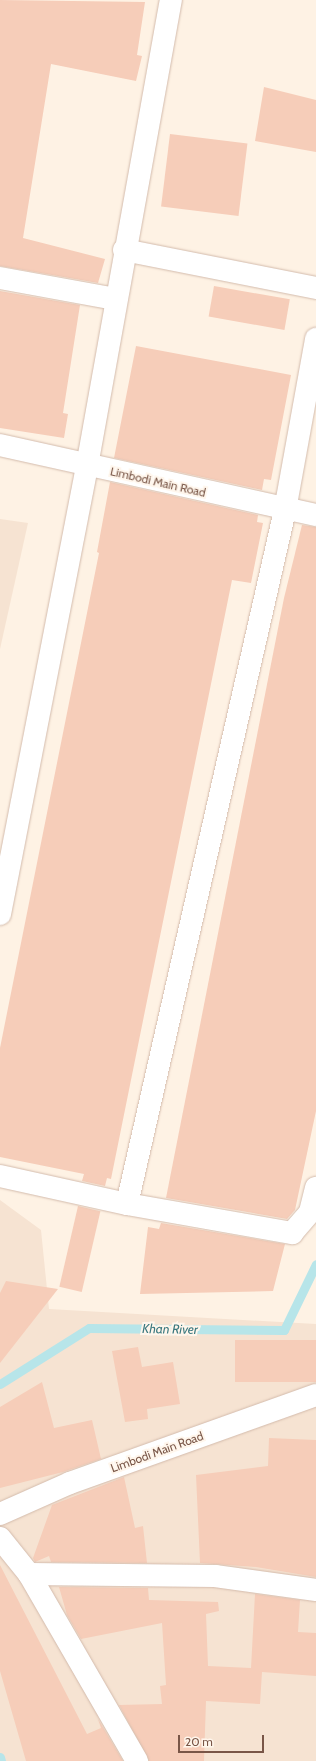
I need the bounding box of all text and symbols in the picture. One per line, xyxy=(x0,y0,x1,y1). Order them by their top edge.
street label: Limbodi Main Road xyxy=(109,464,207,500)
water label: Khan River xyxy=(142,1321,198,1337)
street label: Limbodi Main Road xyxy=(109,1429,205,1475)
scale bar xyxy=(180,1727,266,1753)
text: 20 m xyxy=(185,1734,213,1749)

